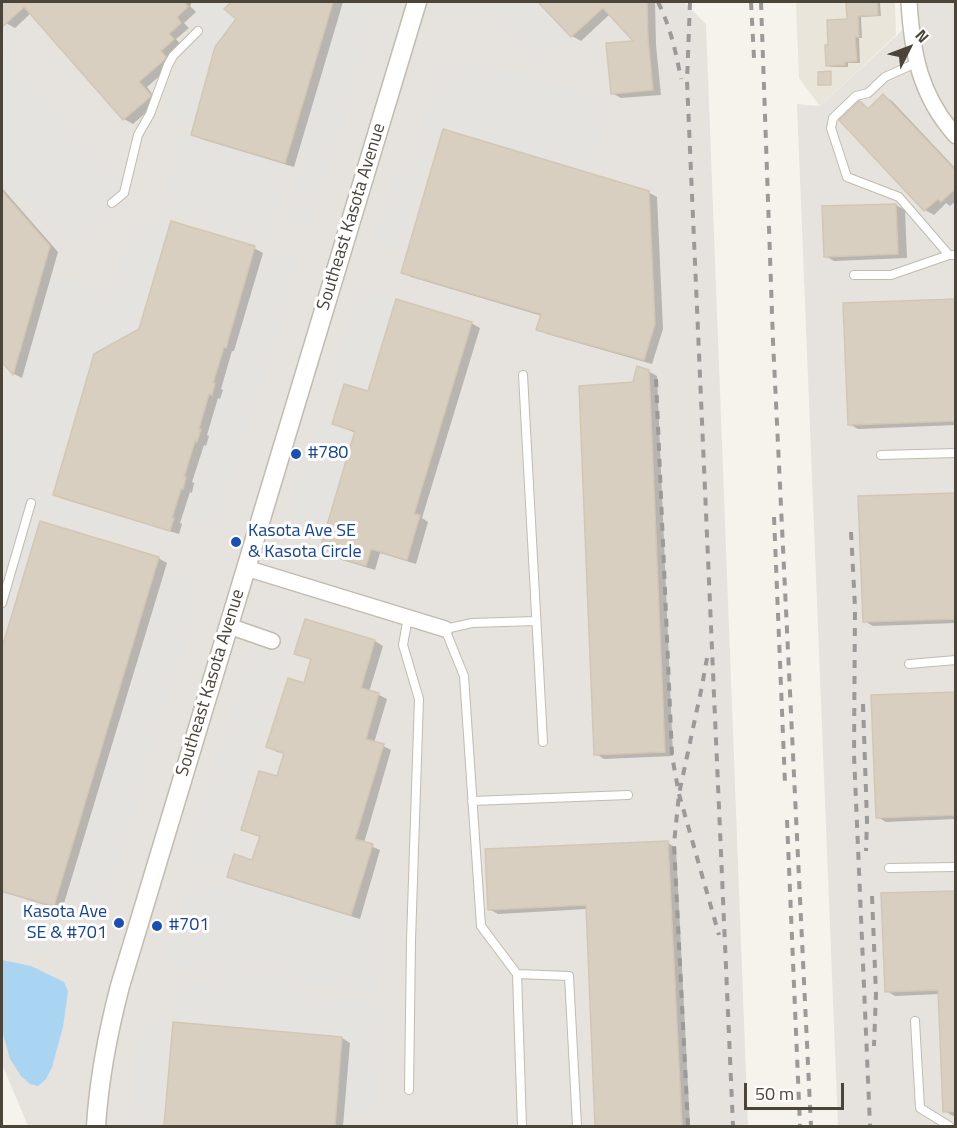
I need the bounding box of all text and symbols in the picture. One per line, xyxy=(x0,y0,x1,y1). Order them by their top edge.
north arrow xyxy=(879,18,939,78)
text: N xyxy=(910,24,935,48)
street label: Southeast Kasota Avenue xyxy=(313,121,391,313)
place label: #780 xyxy=(308,443,348,465)
marker: #780 xyxy=(289,447,303,461)
place label: Kasota Ave SE & Kasota Circle xyxy=(248,521,362,564)
marker: Kasota Ave SE & Kasota Circle xyxy=(229,535,243,549)
street label: Southeast Kasota Avenue xyxy=(172,587,250,779)
place label: Kasota Ave SE & #701 xyxy=(23,902,107,944)
place label: #701 xyxy=(169,915,209,937)
marker: Kasota Ave SE & #701 xyxy=(112,916,126,930)
marker: #701 xyxy=(150,919,164,933)
scale bar xyxy=(747,1071,848,1109)
text: 50 m xyxy=(755,1080,794,1107)

